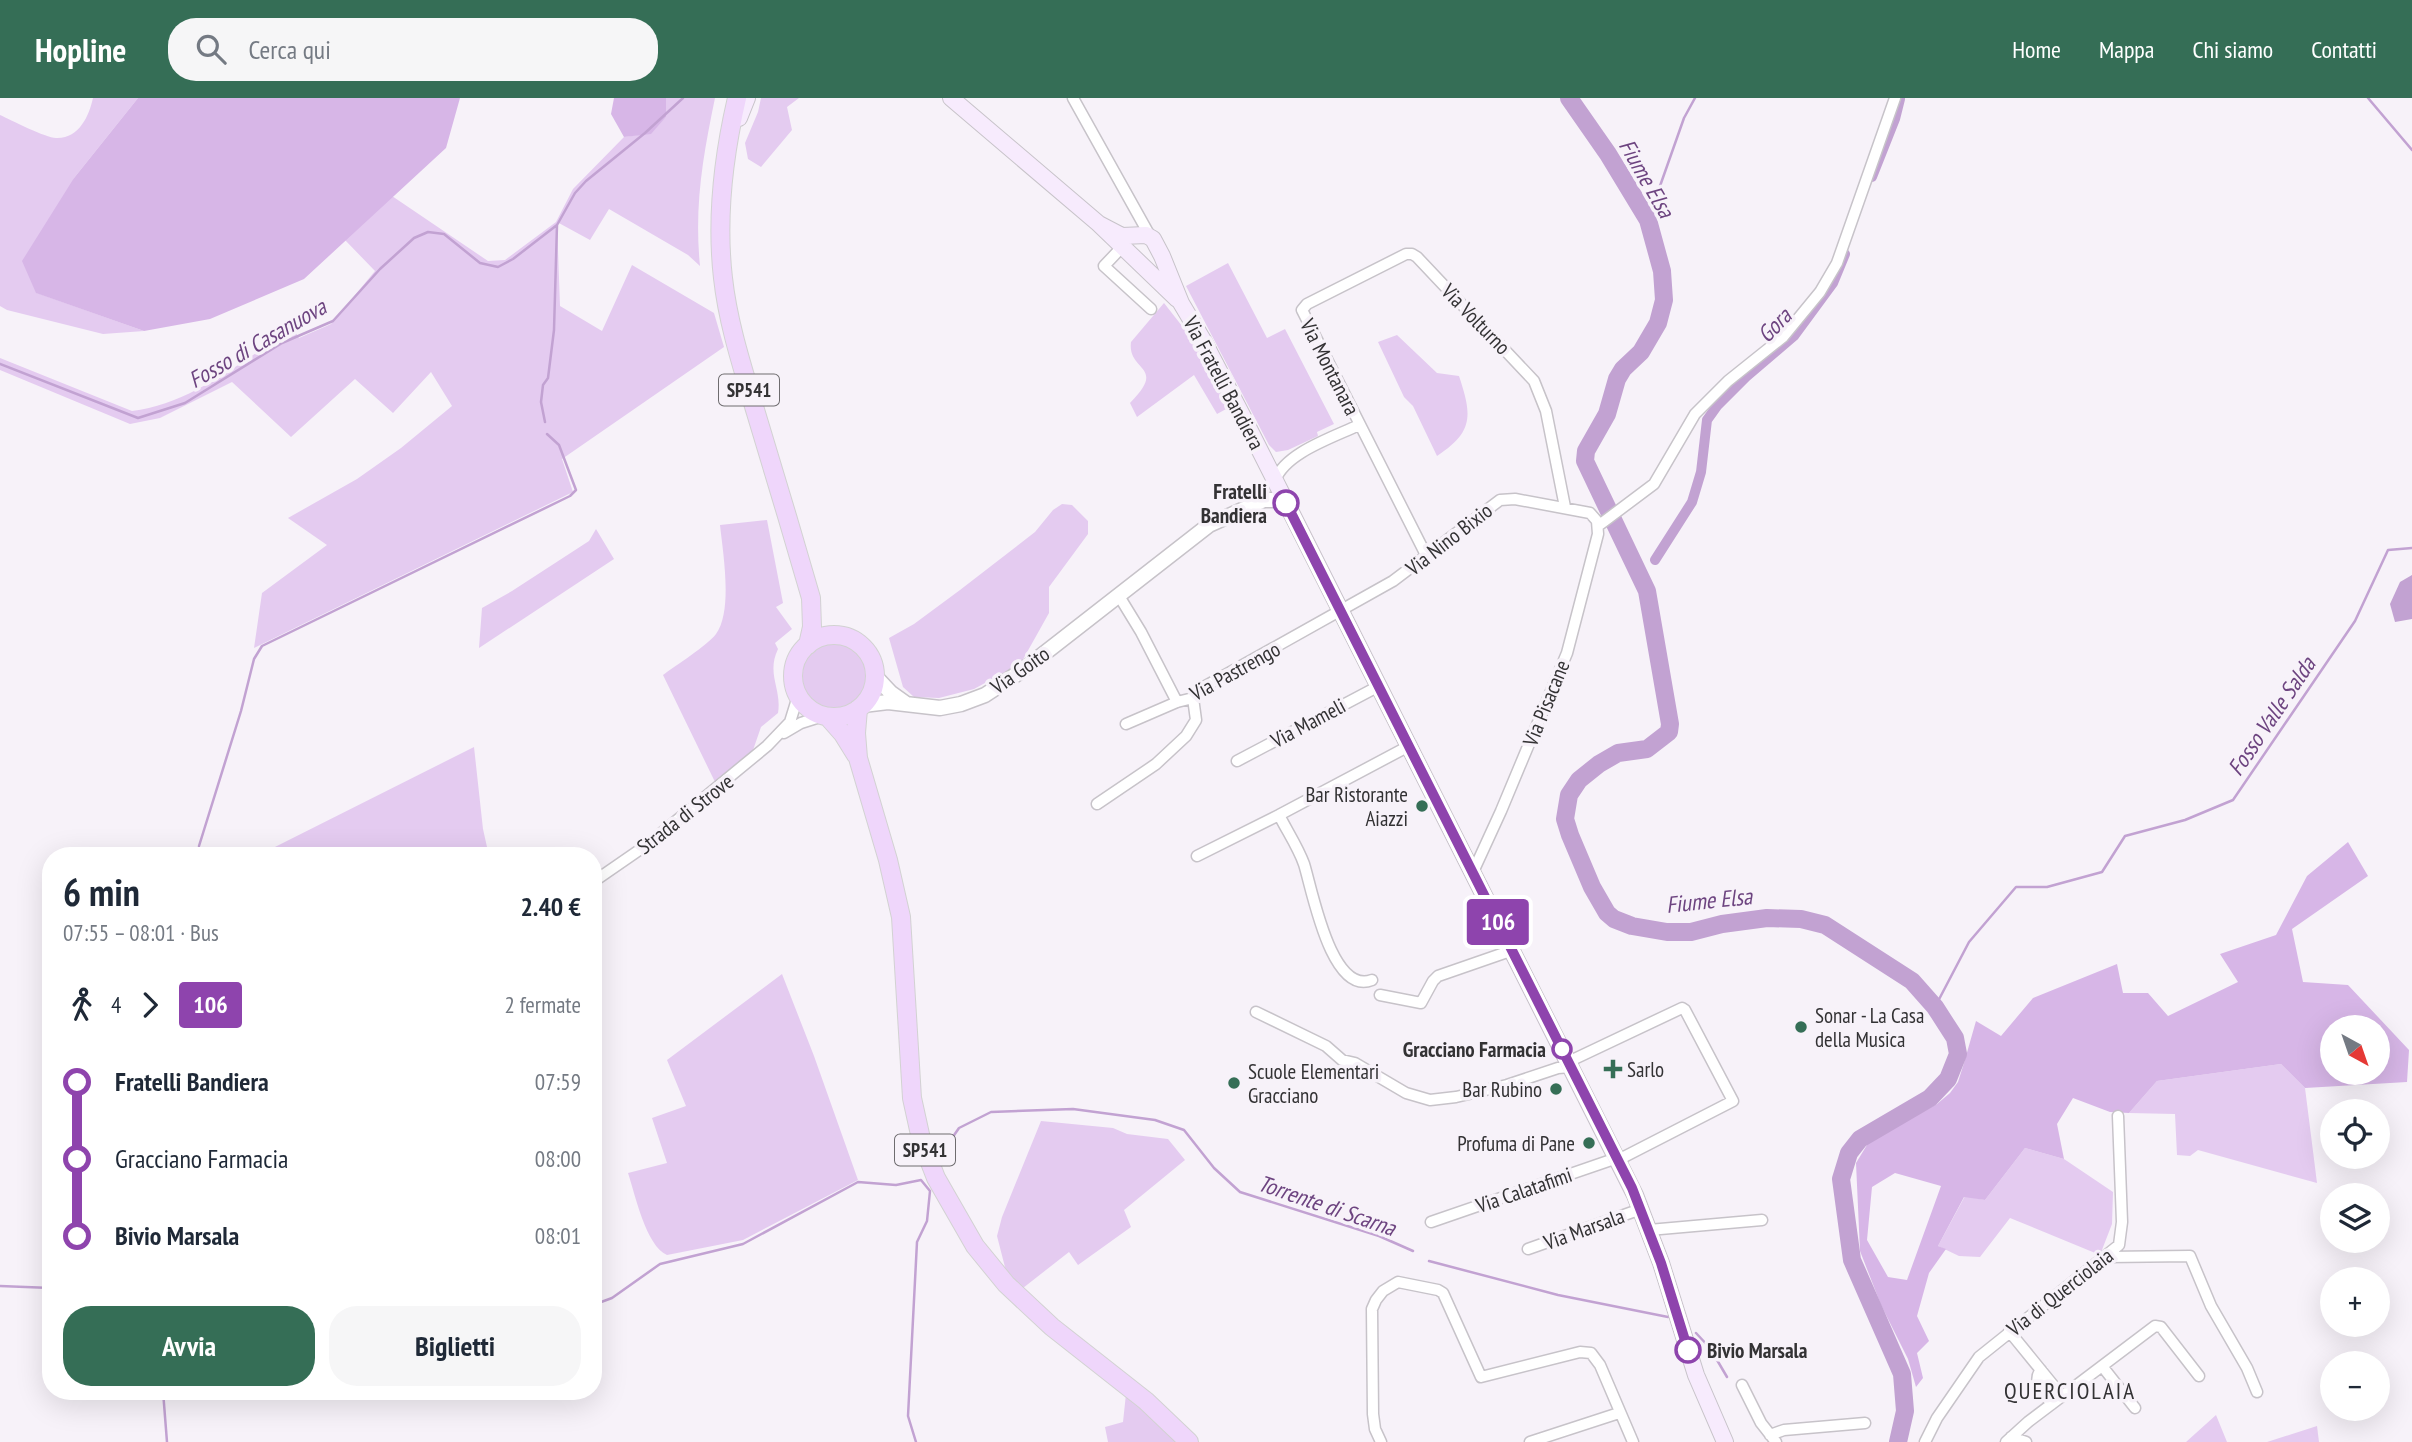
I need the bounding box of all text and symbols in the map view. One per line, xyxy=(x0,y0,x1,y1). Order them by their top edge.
search box xyxy=(168,18,658,81)
text: Hopline xyxy=(35,28,126,71)
icon: search xyxy=(192,30,230,68)
text: Cerca qui xyxy=(248,33,331,66)
text: Home xyxy=(2012,34,2061,65)
text: Mappa xyxy=(2099,34,2154,65)
text: Chi siamo xyxy=(2192,34,2273,65)
text: Contatti xyxy=(2311,34,2377,65)
water label: Fiume Elsa xyxy=(1613,133,1682,224)
street label: Via Volturno xyxy=(1435,277,1516,360)
water label: Fosso di Casanuova xyxy=(183,291,332,394)
water label: Gora xyxy=(1751,300,1798,348)
street label: Via Fratelli Bandiera xyxy=(1177,311,1270,454)
street label: Via Montanara xyxy=(1294,313,1366,420)
road number: SP541 xyxy=(719,374,779,406)
place label: Fratelli Bandiera xyxy=(1201,478,1267,529)
marker: Fratelli Bandiera xyxy=(1273,490,1299,516)
street label: Via Nino Bixio xyxy=(1400,497,1498,582)
street label: Via Pastrengo xyxy=(1184,635,1285,707)
street label: Via Goito xyxy=(984,640,1055,700)
water label: Fosso Valle Salda xyxy=(2221,650,2322,781)
street label: Via Pisacane xyxy=(1516,656,1575,751)
street label: Via Mameli xyxy=(1265,692,1350,754)
street label: Strada di Strove xyxy=(631,768,739,860)
place label: Bar Ristorante Aiazzi xyxy=(1305,781,1408,832)
marker: Bar Ristorante Aiazzi xyxy=(1414,798,1430,814)
text: 6 min xyxy=(63,867,140,916)
water label: Fiume Elsa xyxy=(1665,881,1755,919)
text: 2.40 € xyxy=(520,890,581,923)
line badge: 106 xyxy=(1458,899,1538,945)
text: 106 xyxy=(1481,906,1515,937)
text: 07:55 – 08:01 · Bus xyxy=(63,918,219,947)
icon: walk xyxy=(63,986,101,1024)
icon: forward xyxy=(131,986,169,1024)
text: 106 xyxy=(193,989,228,1020)
text: 4 xyxy=(111,990,121,1019)
text: 2 fermate xyxy=(504,990,581,1019)
place label: Sonar - La Casa della Musica xyxy=(1815,1002,1924,1053)
north arrow xyxy=(2320,1015,2390,1085)
map controls xyxy=(2320,1015,2390,1421)
marker: Sonar - La Casa della Musica xyxy=(1793,1019,1809,1035)
place label: Gracciano Farmacia xyxy=(1403,1036,1546,1063)
marker: Gracciano Farmacia xyxy=(1552,1039,1572,1059)
place label: Sarlo xyxy=(1627,1056,1664,1083)
place label: Scuole Elementari Gracciano xyxy=(1248,1058,1379,1109)
marker: Sarlo xyxy=(1605,1061,1621,1077)
text: Fratelli Bandiera xyxy=(115,1065,269,1098)
text: 07:59 xyxy=(535,1067,581,1096)
marker: Scuole Elementari Gracciano xyxy=(1226,1075,1242,1091)
place label: Bar Rubino xyxy=(1462,1076,1542,1103)
marker: Bar Rubino xyxy=(1548,1081,1564,1097)
button: locate xyxy=(2320,1099,2390,1169)
place label: Profuma di Pane xyxy=(1457,1130,1575,1157)
road number: SP541 xyxy=(895,1134,955,1166)
marker: Profuma di Pane xyxy=(1581,1135,1597,1151)
text: Gracciano Farmacia xyxy=(115,1142,288,1175)
text: 08:00 xyxy=(535,1144,581,1173)
street label: Via Calatafimi xyxy=(1472,1161,1576,1219)
water label: Torrente di Scarna xyxy=(1255,1168,1401,1243)
button: layers xyxy=(2320,1183,2390,1253)
street label: Via Marsala xyxy=(1539,1202,1628,1256)
text: Bivio Marsala xyxy=(115,1219,239,1252)
text: 08:01 xyxy=(535,1221,581,1250)
street label: Via di Querciolaia xyxy=(2001,1242,2119,1343)
button: + xyxy=(2320,1267,2390,1337)
button: Avvia xyxy=(63,1306,315,1386)
button: Biglietti xyxy=(329,1306,581,1386)
marker: Bivio Marsala xyxy=(1675,1337,1701,1363)
place label: Bivio Marsala xyxy=(1707,1337,1808,1364)
button: − xyxy=(2320,1351,2390,1421)
district label: QUERCIOLAIA xyxy=(2004,1376,2136,1405)

